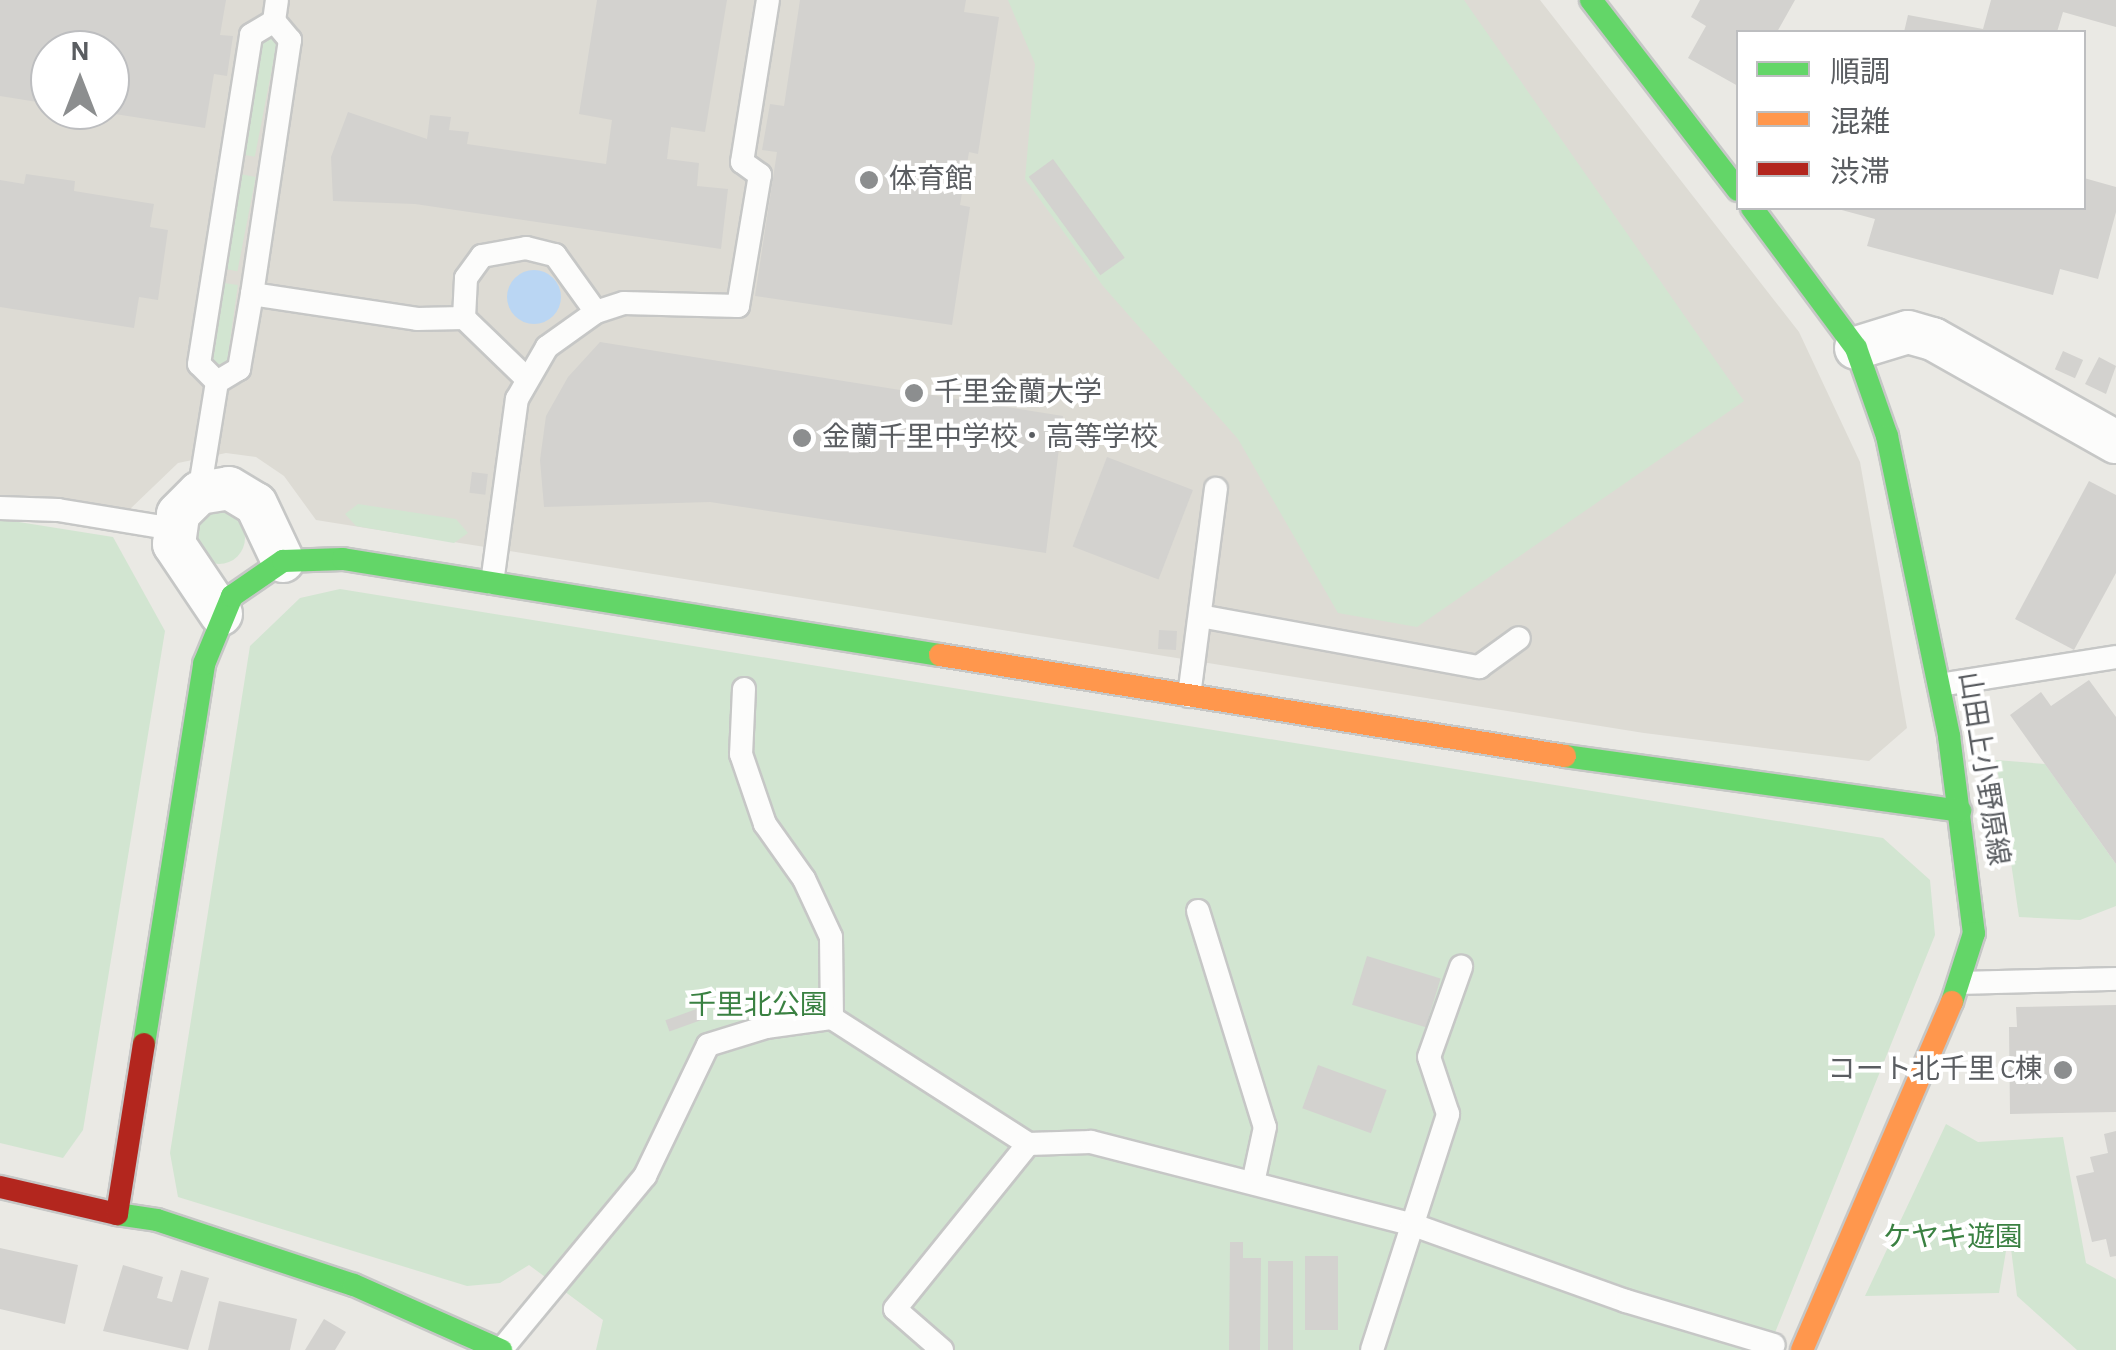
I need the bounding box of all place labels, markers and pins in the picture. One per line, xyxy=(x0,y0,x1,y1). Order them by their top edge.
place label: 体育館 xyxy=(889,163,973,197)
marker: 体育館 xyxy=(858,169,880,191)
place label: 千里金蘭大学 xyxy=(934,376,1102,410)
marker: 千里金蘭大学 xyxy=(903,382,925,404)
place label: 金蘭千里中学校・高等学校 xyxy=(822,421,1158,455)
marker: 金蘭千里中学校・高等学校 xyxy=(791,427,813,449)
place label: コート北千里 C棟 xyxy=(1828,1053,2043,1087)
marker: コート北千里 C棟 xyxy=(2052,1059,2074,1081)

